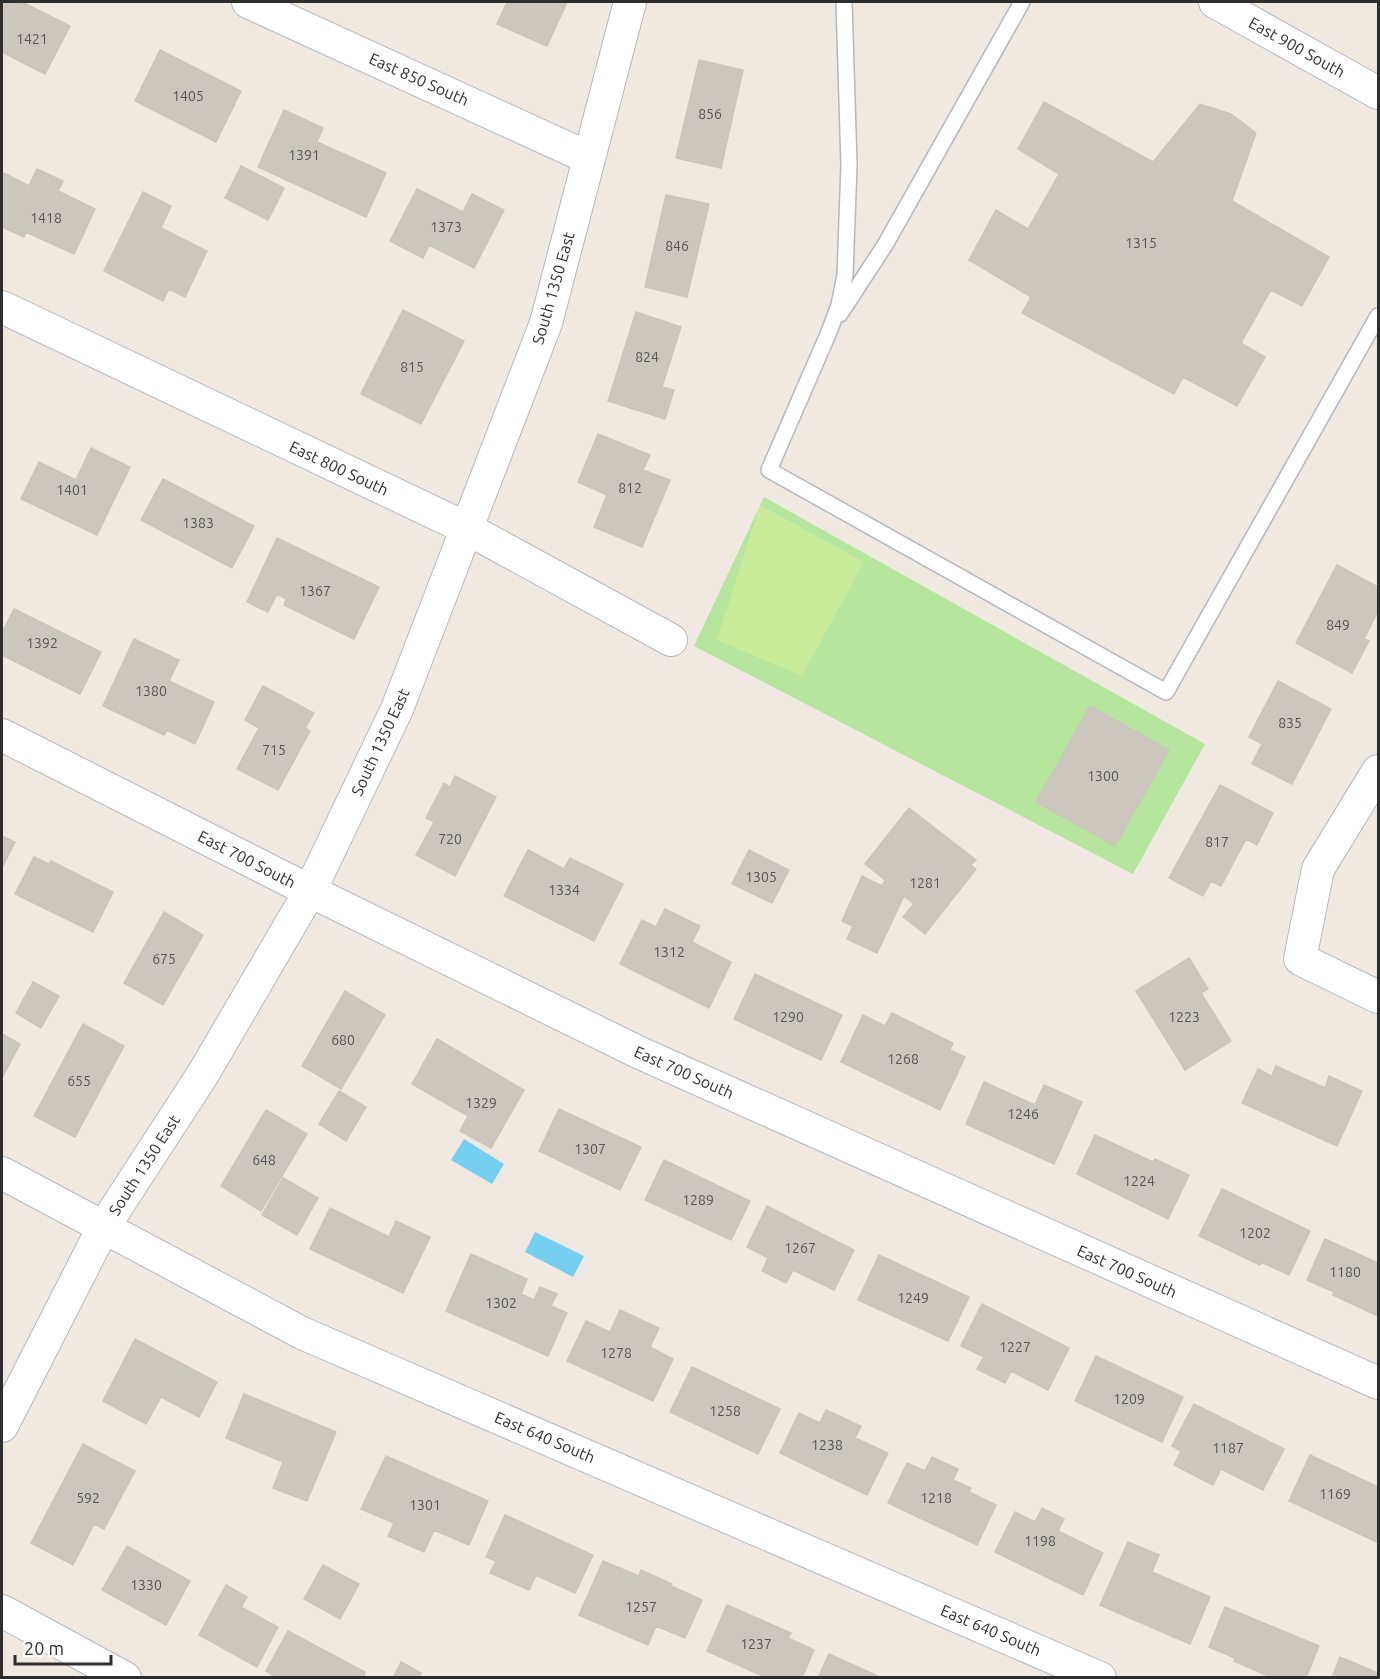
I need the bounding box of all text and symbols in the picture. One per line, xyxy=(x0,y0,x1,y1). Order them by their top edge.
street label: East 900 South xyxy=(1246,13,1348,81)
house number: 1421 xyxy=(16,31,48,47)
street label: East 850 South xyxy=(366,49,472,109)
house number: 1405 xyxy=(172,88,204,104)
house number: 856 xyxy=(698,106,722,122)
house number: 1391 xyxy=(288,147,320,163)
house number: 1418 xyxy=(30,210,62,226)
house number: 1373 xyxy=(430,219,462,235)
street label: South 1350 East xyxy=(528,229,578,346)
house number: 1315 xyxy=(1125,235,1157,251)
house number: 846 xyxy=(665,238,689,254)
house number: 824 xyxy=(635,349,659,365)
house number: 815 xyxy=(400,359,424,375)
street label: East 800 South xyxy=(287,437,391,499)
house number: 812 xyxy=(618,480,642,496)
house number: 1401 xyxy=(56,482,88,498)
house number: 1383 xyxy=(182,515,214,531)
house number: 1367 xyxy=(299,583,331,599)
house number: 849 xyxy=(1326,617,1350,633)
house number: 1392 xyxy=(26,635,58,651)
house number: 1380 xyxy=(135,683,167,699)
street label: South 1350 East xyxy=(347,685,413,798)
house number: 835 xyxy=(1278,715,1302,731)
house number: 715 xyxy=(262,742,286,758)
house number: 1300 xyxy=(1087,768,1119,784)
street label: East 700 South xyxy=(195,827,299,891)
house number: 720 xyxy=(438,831,462,847)
house number: 817 xyxy=(1205,834,1229,850)
house number: 1305 xyxy=(745,869,777,885)
house number: 1281 xyxy=(909,875,941,891)
house number: 1334 xyxy=(548,882,580,898)
house number: 1312 xyxy=(653,944,685,960)
house number: 675 xyxy=(152,951,176,967)
house number: 1290 xyxy=(772,1009,804,1025)
house number: 1223 xyxy=(1168,1009,1200,1025)
house number: 680 xyxy=(331,1032,355,1048)
street label: East 700 South xyxy=(631,1042,737,1102)
house number: 1268 xyxy=(887,1051,919,1067)
house number: 655 xyxy=(67,1073,91,1089)
house number: 1329 xyxy=(465,1095,497,1111)
house number: 1246 xyxy=(1007,1106,1039,1122)
street label: South 1350 East xyxy=(105,1111,184,1219)
house number: 1307 xyxy=(574,1141,606,1157)
house number: 648 xyxy=(252,1152,276,1168)
house number: 1224 xyxy=(1123,1173,1155,1189)
house number: 1289 xyxy=(682,1192,714,1208)
house number: 1202 xyxy=(1239,1225,1271,1241)
house number: 1267 xyxy=(784,1240,816,1256)
street label: East 700 South xyxy=(1074,1241,1180,1301)
house number: 1180 xyxy=(1329,1264,1361,1280)
house number: 1249 xyxy=(897,1290,929,1306)
house number: 1302 xyxy=(485,1295,517,1311)
house number: 1227 xyxy=(999,1339,1031,1355)
house number: 1278 xyxy=(600,1345,632,1361)
house number: 1209 xyxy=(1113,1391,1145,1407)
house number: 1258 xyxy=(709,1403,741,1419)
street label: East 640 South xyxy=(492,1408,598,1466)
house number: 1238 xyxy=(811,1437,843,1453)
house number: 1187 xyxy=(1212,1440,1244,1456)
house number: 1169 xyxy=(1319,1486,1351,1502)
house number: 592 xyxy=(76,1490,100,1506)
house number: 1218 xyxy=(920,1490,952,1506)
house number: 1301 xyxy=(409,1497,441,1513)
house number: 1198 xyxy=(1024,1533,1056,1549)
house number: 1330 xyxy=(130,1577,162,1593)
house number: 1257 xyxy=(625,1599,657,1615)
street label: East 640 South xyxy=(938,1601,1044,1659)
scale bar xyxy=(15,1628,111,1666)
house number: 1237 xyxy=(740,1636,772,1652)
text: 20 m xyxy=(24,1638,64,1658)

